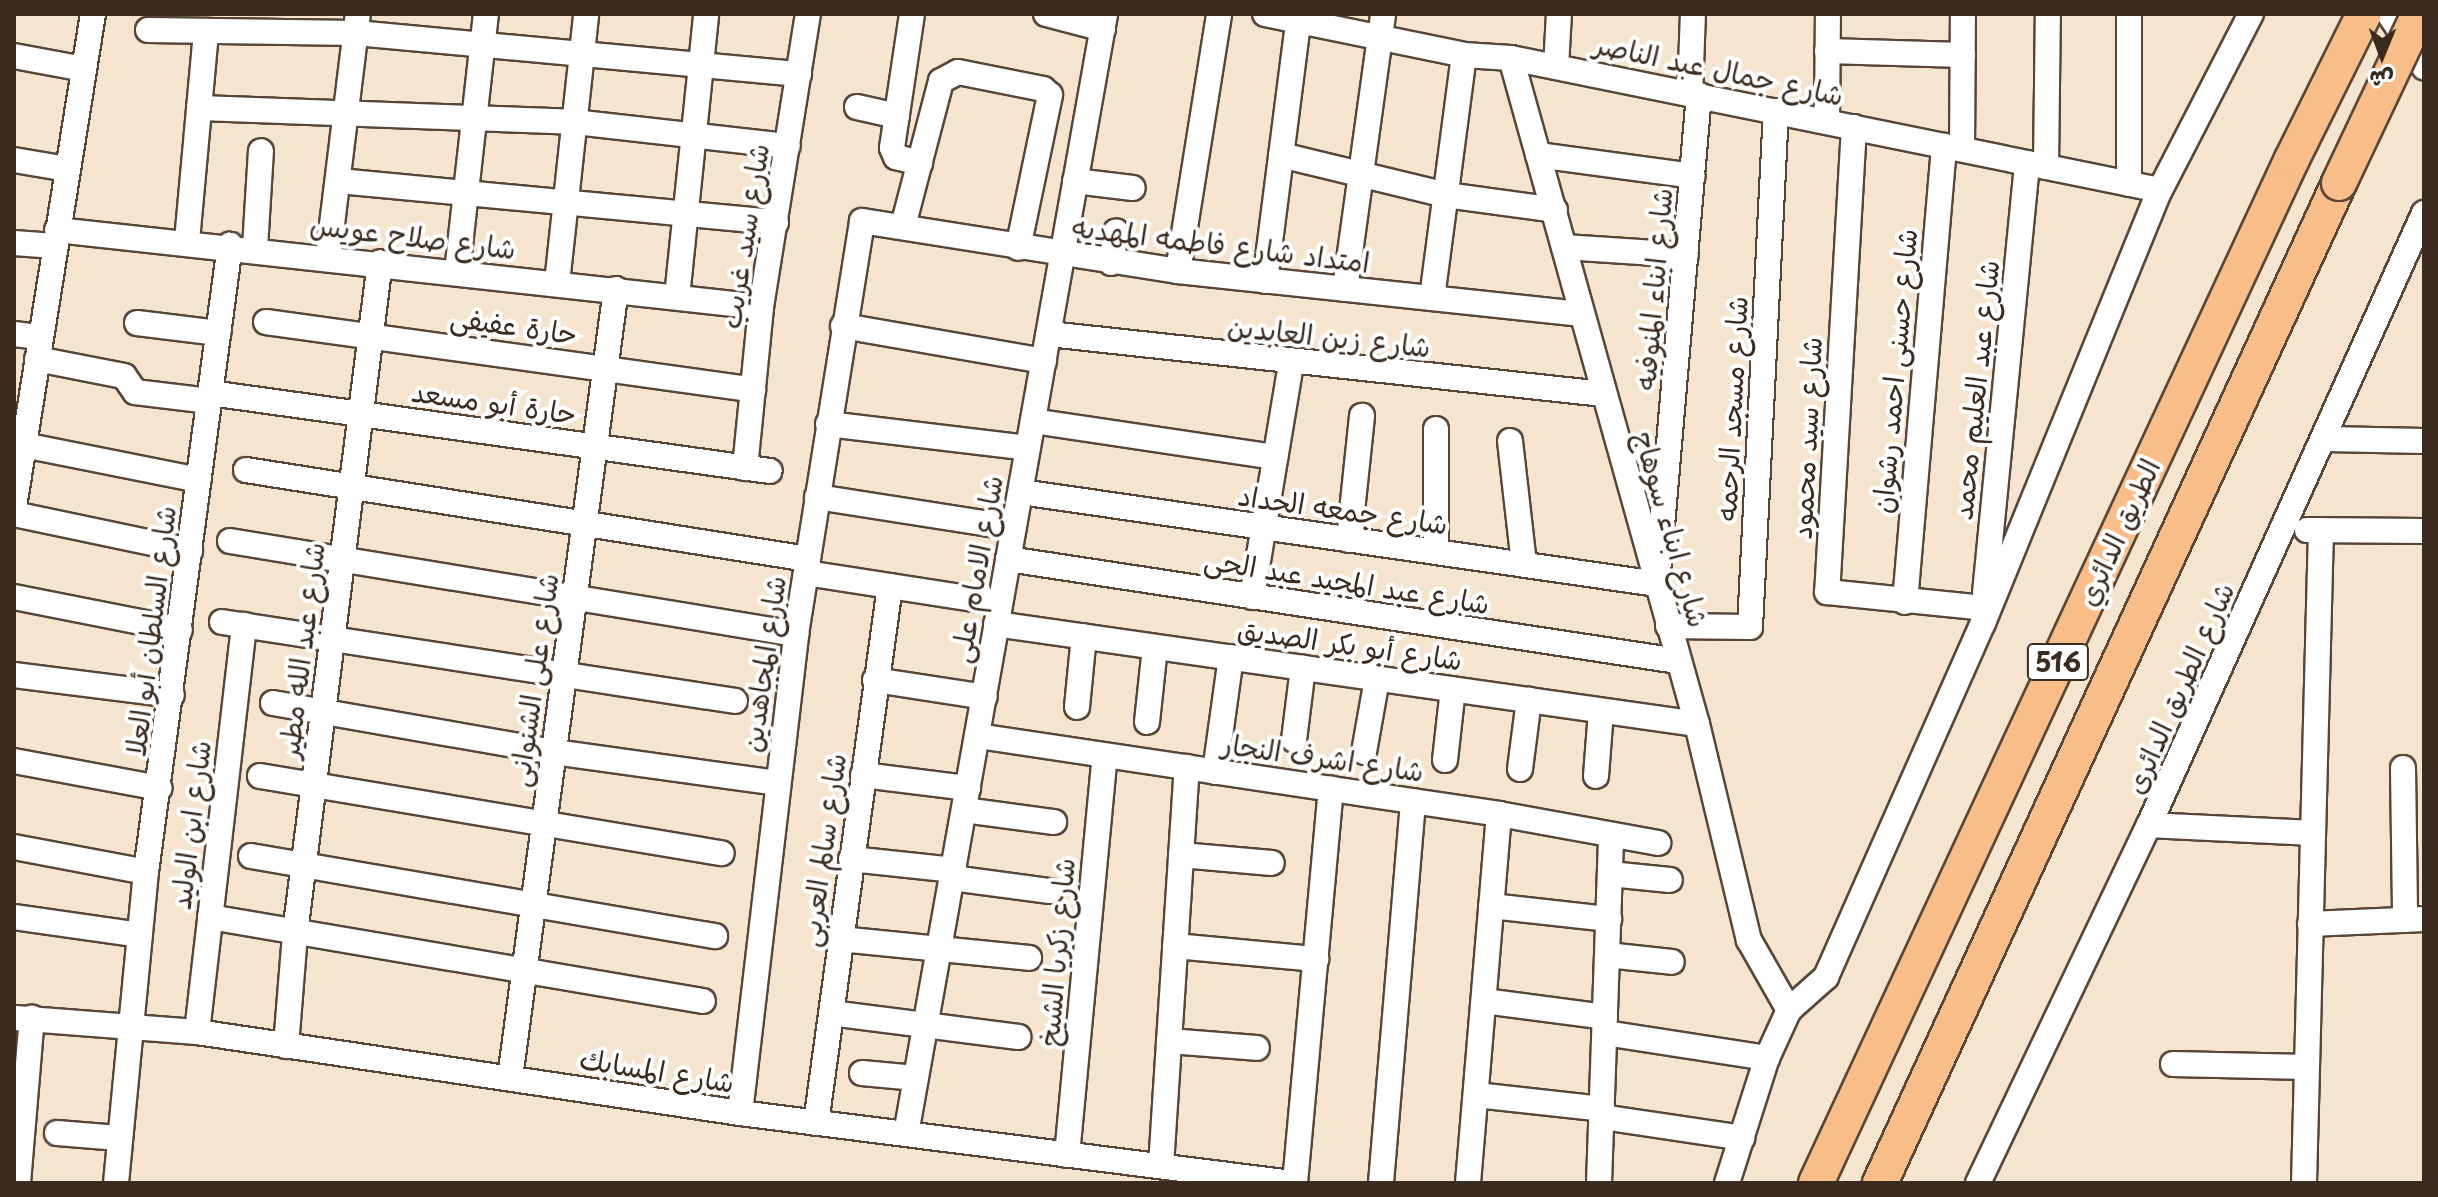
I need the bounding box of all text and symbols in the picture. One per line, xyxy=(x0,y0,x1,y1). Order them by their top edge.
north arrow xyxy=(2342,16,2422,96)
street label: شارع جمال عبد الناصر xyxy=(1591,26,1847,112)
text: ش xyxy=(2369,64,2394,97)
street label: شارع سيد غريب xyxy=(713,141,775,331)
street label: شارع ابناء المنوفيه xyxy=(1627,186,1679,392)
street label: شارع صلاح عويس xyxy=(308,207,518,265)
street label: امتداد شارع فاطمه المهديه xyxy=(1070,209,1372,279)
street label: شارع حسنى احمد رشوان xyxy=(1865,227,1923,515)
street label: شارع عبد العليم محمد xyxy=(1945,258,2005,522)
street label: شارع مسجد الرحمه xyxy=(1708,295,1754,523)
street label: حارة عفيفى xyxy=(448,299,580,351)
street label: شارع زين العابدين xyxy=(1226,309,1432,363)
street label: شارع سيد محمود xyxy=(1784,336,1828,540)
street label: حارة أبو مسعد xyxy=(409,374,579,430)
street label: شارع ابناء سوهاج xyxy=(1628,427,1716,631)
street label: الطريق الدائري xyxy=(2069,453,2167,611)
street label: شارع الامام على xyxy=(943,473,1009,665)
street label: شارع جمعه الحداد xyxy=(1236,478,1450,540)
street label: شارع السلطان أبو العلا xyxy=(118,504,182,758)
street label: شارع عبد الله مطير xyxy=(271,540,331,760)
street label: شارع عبد المجيد عبد الحى xyxy=(1202,542,1492,620)
street label: شارع على الشنوانى xyxy=(501,571,565,789)
street label: شارع المجاهدين xyxy=(734,574,792,754)
street label: شارع الطريق الدائرى xyxy=(2117,577,2241,799)
street label: شارع أبو بكر الصديق xyxy=(1235,612,1465,676)
road number: 516 xyxy=(2026,640,2090,684)
street label: شارع اشرف النجار xyxy=(1220,726,1426,788)
street label: شارع ابن الوليد xyxy=(163,739,217,911)
street label: شارع سالم العربى xyxy=(792,751,852,949)
street label: شارع زكريا الشيخ xyxy=(1031,856,1081,1048)
street label: شارع المسابك xyxy=(577,1041,737,1099)

